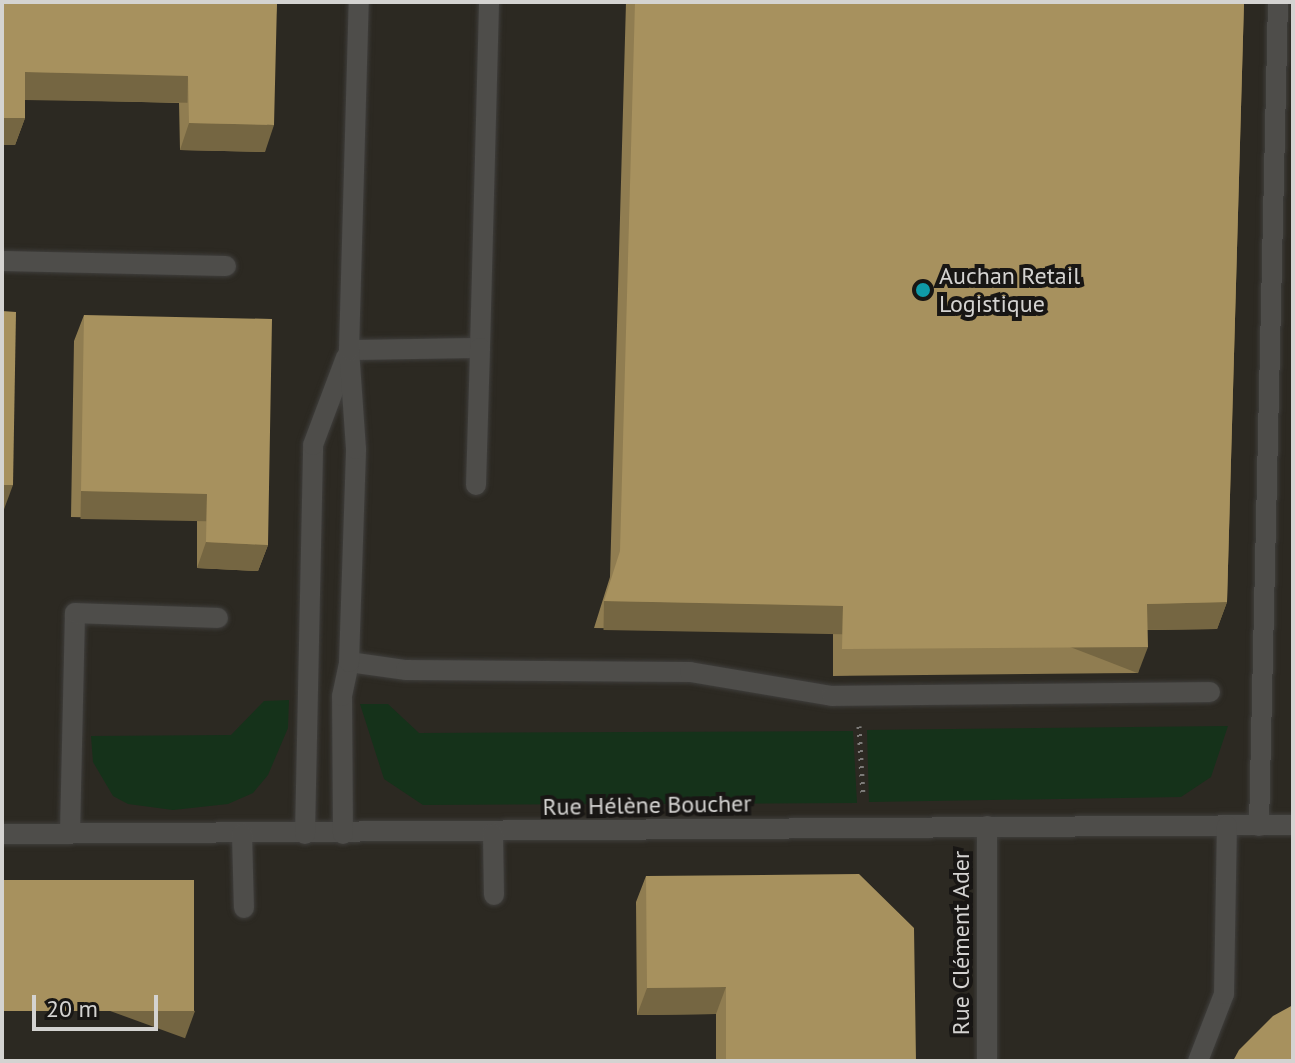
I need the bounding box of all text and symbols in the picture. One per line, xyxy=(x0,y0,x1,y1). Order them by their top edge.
place label: Auchan Retail Logistique xyxy=(939,262,1080,318)
marker: Auchan Retail Logistique xyxy=(914,281,932,299)
street label: Rue Hélène Boucher xyxy=(542,789,752,821)
street label: Rue Clément Ader xyxy=(947,850,975,1036)
scale bar xyxy=(36,979,162,1029)
text: 20 m xyxy=(46,993,98,1024)

